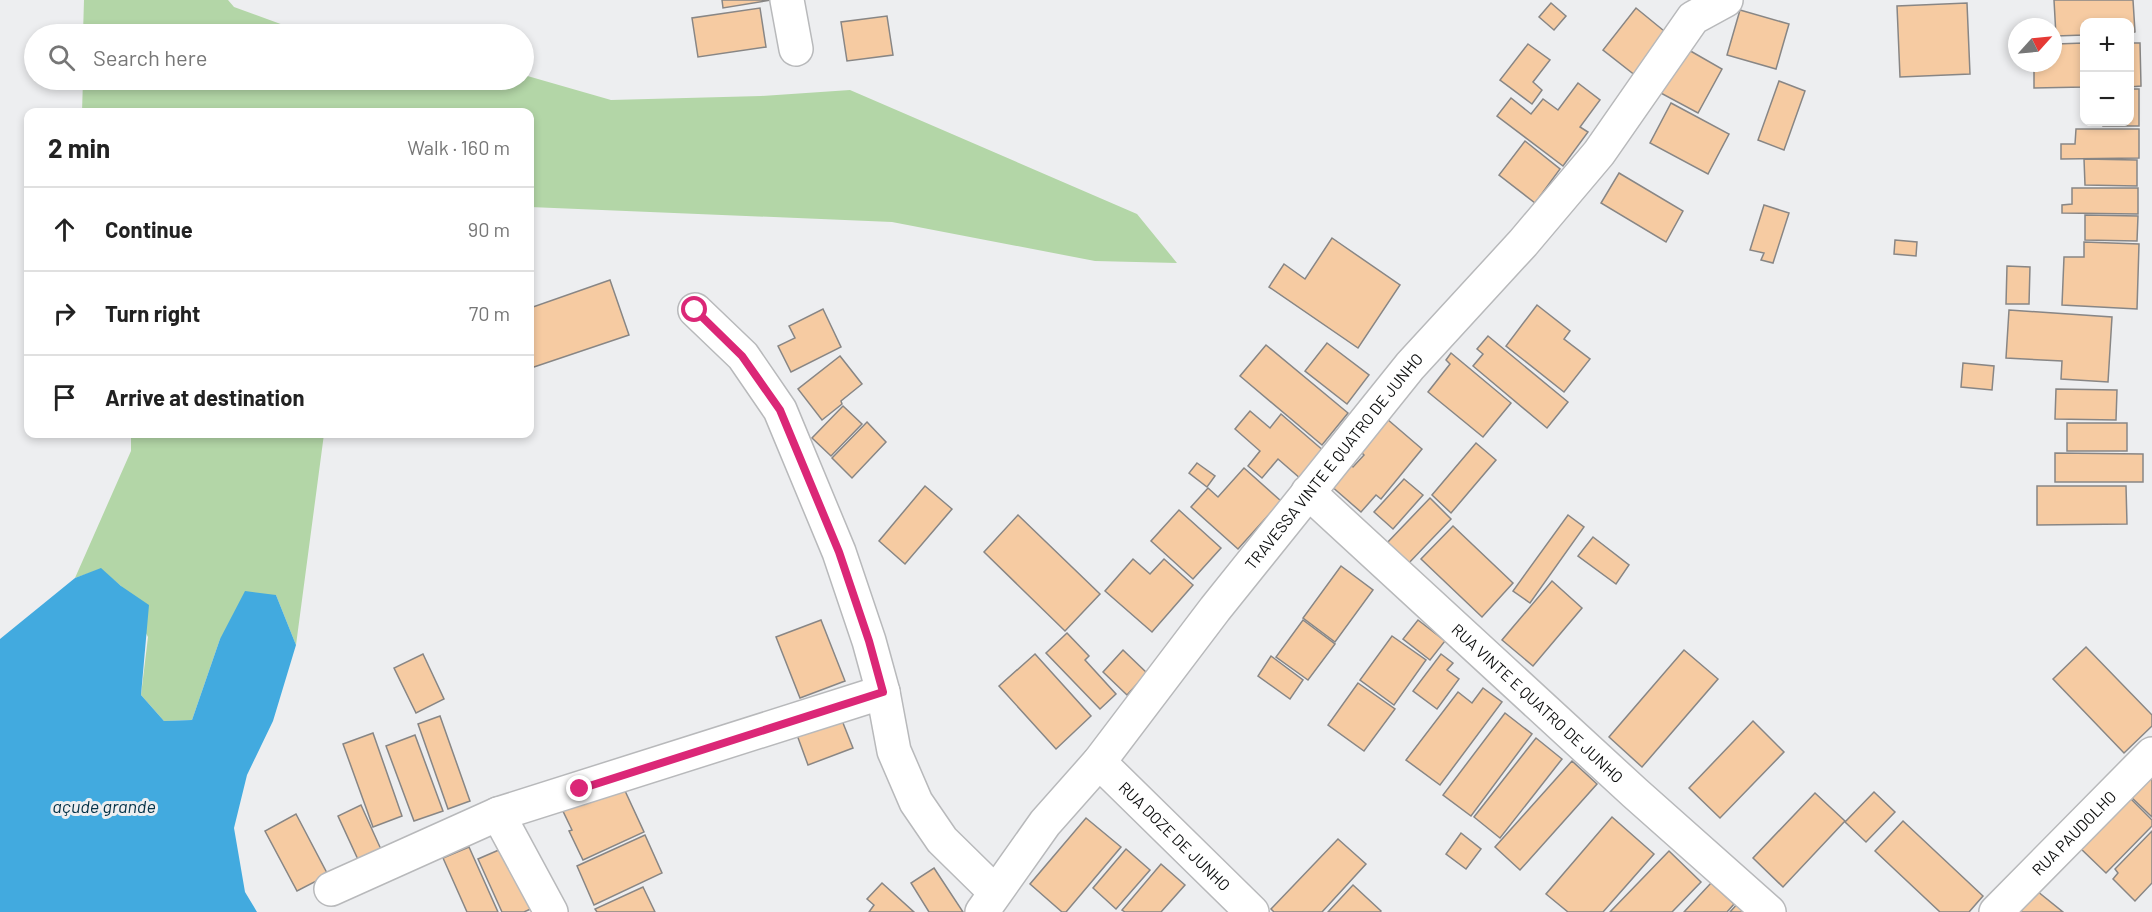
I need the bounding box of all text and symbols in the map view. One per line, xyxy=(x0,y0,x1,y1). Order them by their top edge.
north arrow xyxy=(2008,18,2062,72)
map controls xyxy=(2080,18,2134,126)
button: + xyxy=(2080,18,2134,72)
search box xyxy=(24,24,534,90)
icon: search xyxy=(45,41,78,74)
text: Search here xyxy=(93,44,207,70)
button: − xyxy=(2080,72,2134,126)
text: 2 min xyxy=(48,132,110,163)
text: Walk · 160 m xyxy=(407,135,510,159)
icon: ahead xyxy=(48,213,81,246)
text: Continue xyxy=(105,216,193,242)
text: 90 m xyxy=(468,217,510,241)
route start xyxy=(681,296,707,322)
icon: right xyxy=(48,297,81,330)
text: Turn right xyxy=(105,300,200,326)
text: 70 m xyxy=(469,301,510,325)
street label: TRAVESSA VINTE E QUATRO DE JUNHO xyxy=(1241,349,1426,573)
icon: arrive xyxy=(48,381,81,414)
text: Arrive at destination xyxy=(105,384,304,410)
street label: RUA VINTE E QUATRO DE JUNHO xyxy=(1448,619,1628,787)
route end xyxy=(566,775,592,801)
street label: RUA DOZE DE JUNHO xyxy=(1116,777,1235,894)
street label: RUA PAUDOLHO xyxy=(2028,786,2120,879)
water label: açude grande xyxy=(52,795,156,817)

